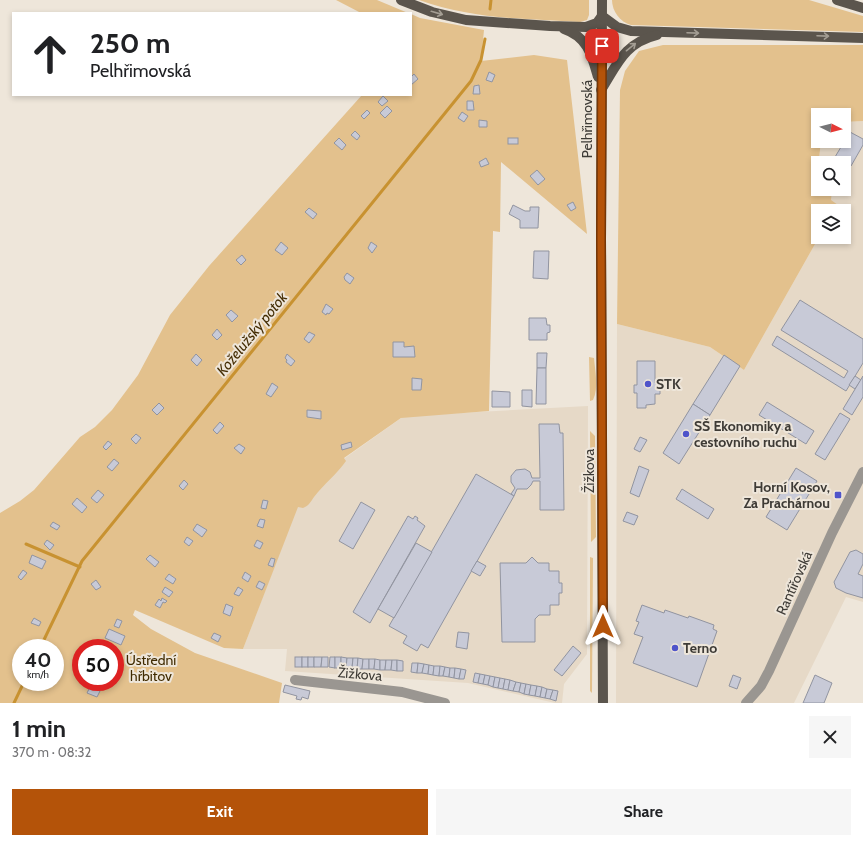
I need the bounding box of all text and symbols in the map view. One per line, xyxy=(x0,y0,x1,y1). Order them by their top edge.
one-way arrow xyxy=(431,10,444,17)
text: 250 m xyxy=(90,26,170,60)
icon: ahead xyxy=(24,28,76,80)
pin xyxy=(585,29,619,63)
one-way arrow xyxy=(686,29,699,37)
one-way arrow xyxy=(816,33,829,40)
icon: arrive xyxy=(591,35,613,57)
one-way arrow xyxy=(626,43,636,52)
text: Pelhřimovská xyxy=(90,60,191,82)
street label: Pelhřimovská xyxy=(578,79,596,158)
north arrow xyxy=(811,108,851,148)
map controls xyxy=(811,108,851,244)
button: search xyxy=(811,156,851,196)
button: layers xyxy=(811,204,851,244)
water label: Koželužský potok xyxy=(213,288,291,379)
place label: STK xyxy=(656,375,681,393)
marker: STK xyxy=(643,379,653,389)
place label: SŠ Ekonomiky a cestovního ruchu xyxy=(694,417,797,451)
marker: SŠ Ekonomiky a cestovního ruchu xyxy=(681,429,691,439)
street label: Žižkova xyxy=(580,449,598,493)
place label: Horní Kosov, Za Prachárnou xyxy=(743,478,830,512)
marker: Horní Kosov, Za Prachárnou xyxy=(833,490,843,500)
street label: Rantířovská xyxy=(772,548,816,618)
position arrow xyxy=(582,605,624,647)
speed limit sign: 50 xyxy=(72,639,124,691)
place label: Terno xyxy=(683,639,717,657)
marker: Terno xyxy=(670,643,680,653)
text: 40 xyxy=(25,648,51,672)
park label: Ústřední hřbitov xyxy=(126,651,176,685)
street label: Žižkova xyxy=(337,663,383,685)
text: km/h xyxy=(27,668,49,681)
text: 1 min xyxy=(12,714,66,743)
button: close xyxy=(809,716,851,758)
text: 370 m · 08:32 xyxy=(12,744,91,760)
button: Exit xyxy=(12,789,428,835)
button: Share xyxy=(436,789,851,835)

